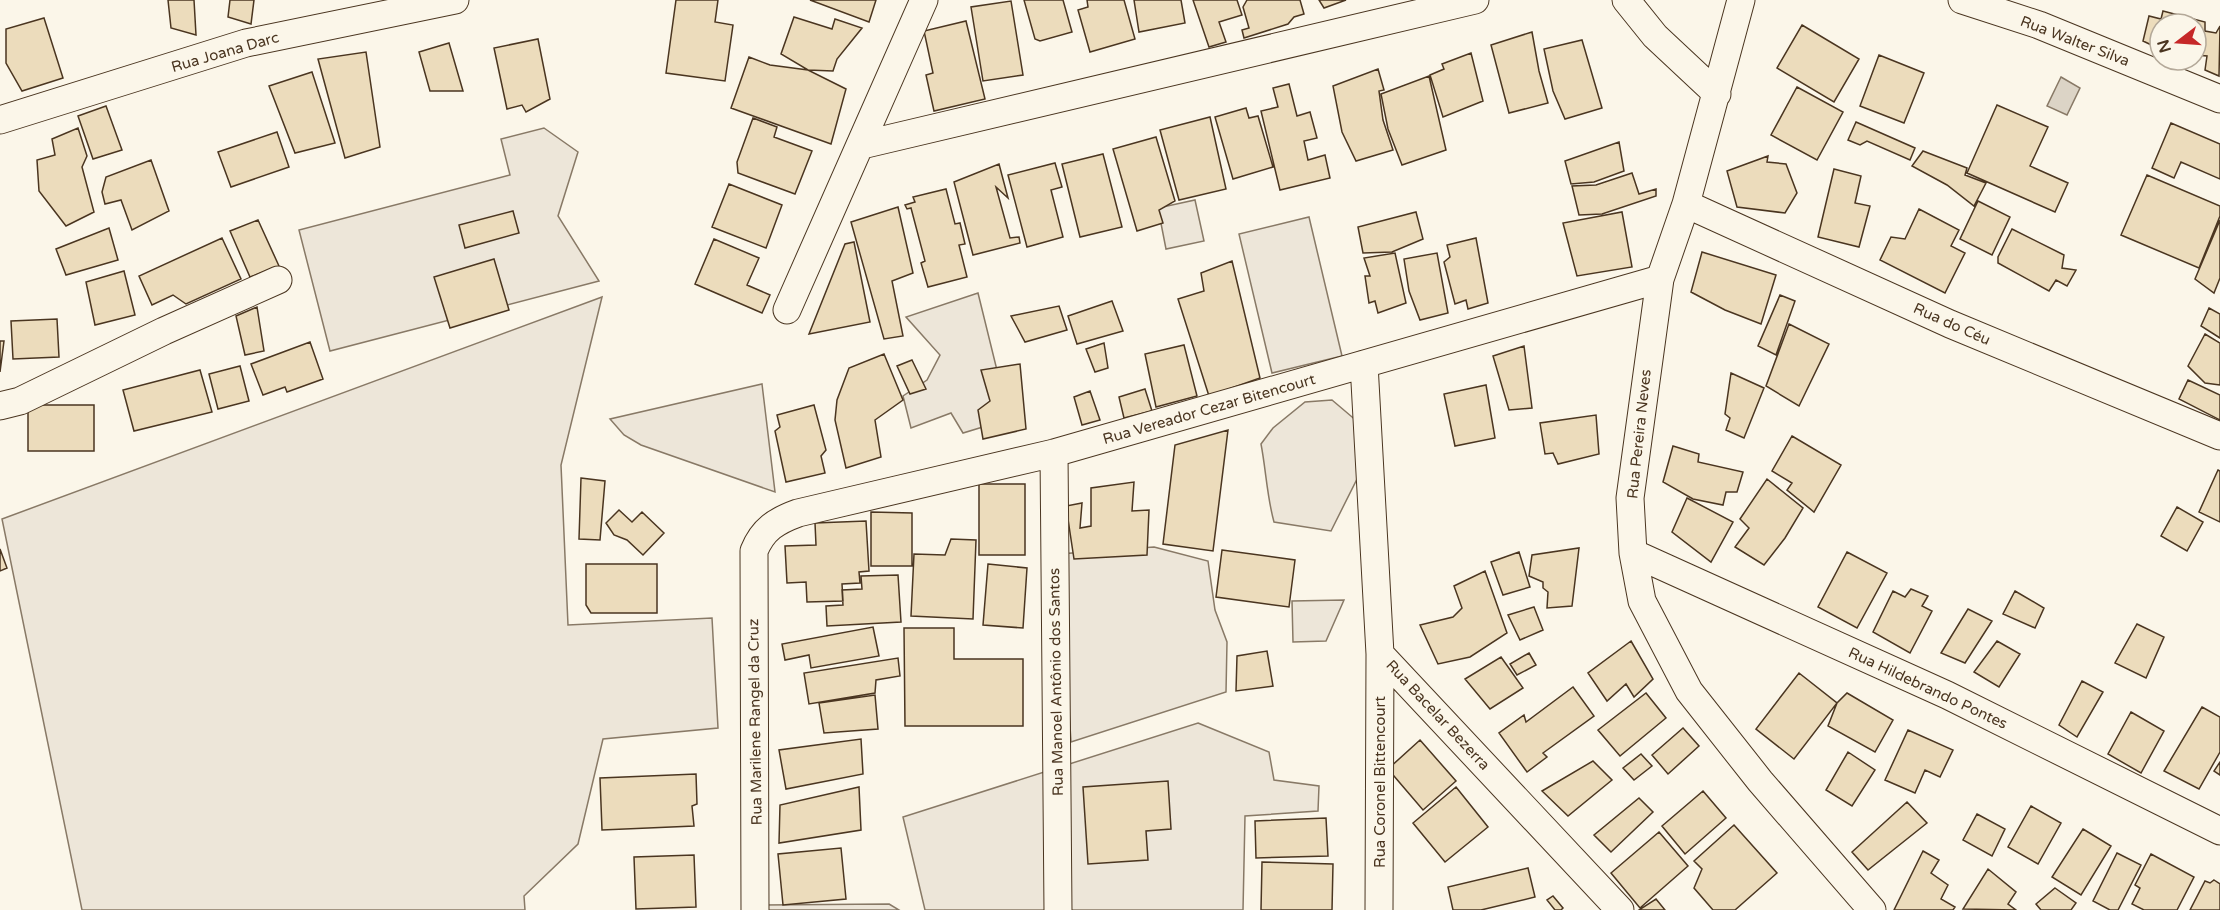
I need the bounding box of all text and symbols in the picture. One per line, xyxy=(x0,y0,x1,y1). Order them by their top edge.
street label: Rua Walter Silva xyxy=(2018,12,2132,70)
north arrow xyxy=(2148,12,2208,72)
street label: Rua Joana Darc xyxy=(169,28,281,76)
text: N xyxy=(2153,37,2176,55)
street label: Rua do Céu xyxy=(1911,299,1993,349)
street label: Rua Pereira Neves xyxy=(1623,368,1655,500)
street label: Rua Vereador Cezar Bitencourt xyxy=(1101,370,1317,448)
street label: Rua Manoel Antônio dos Santos xyxy=(1045,568,1067,796)
street label: Rua Marilene Rangel da Cruz xyxy=(744,619,766,825)
street label: Rua Hildebrando Pontes xyxy=(1846,643,2010,733)
street label: Rua Bacelar Bezerra xyxy=(1382,656,1494,774)
street label: Rua Coronel Bittencourt xyxy=(1371,696,1389,868)

